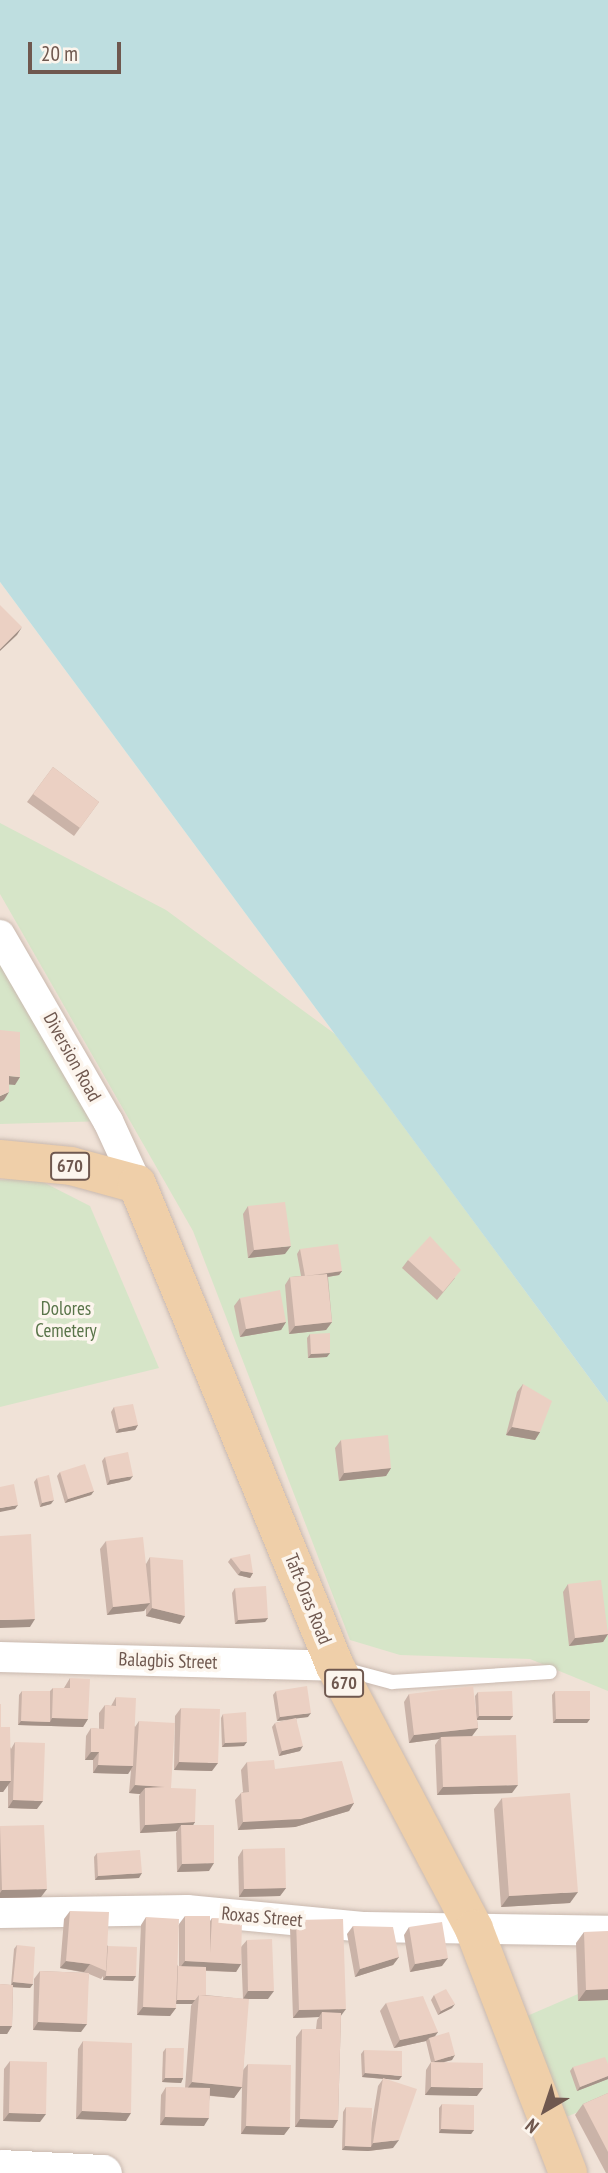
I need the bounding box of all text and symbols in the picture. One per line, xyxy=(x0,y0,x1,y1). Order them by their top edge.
scale bar xyxy=(32,28,124,72)
text: 20 m xyxy=(41,40,78,67)
street label: Diversion Road xyxy=(38,1009,106,1105)
road number: 670 xyxy=(49,1152,91,1181)
park label: Dolores Cemetery xyxy=(35,1298,97,1342)
street label: Taft-Oras Road xyxy=(280,1550,336,1648)
street label: Balagbis Street xyxy=(118,1648,218,1674)
road number: 670 xyxy=(323,1668,365,1698)
street label: Roxas Street xyxy=(220,1902,304,1932)
north arrow xyxy=(510,2075,580,2145)
text: N xyxy=(520,2114,543,2139)

